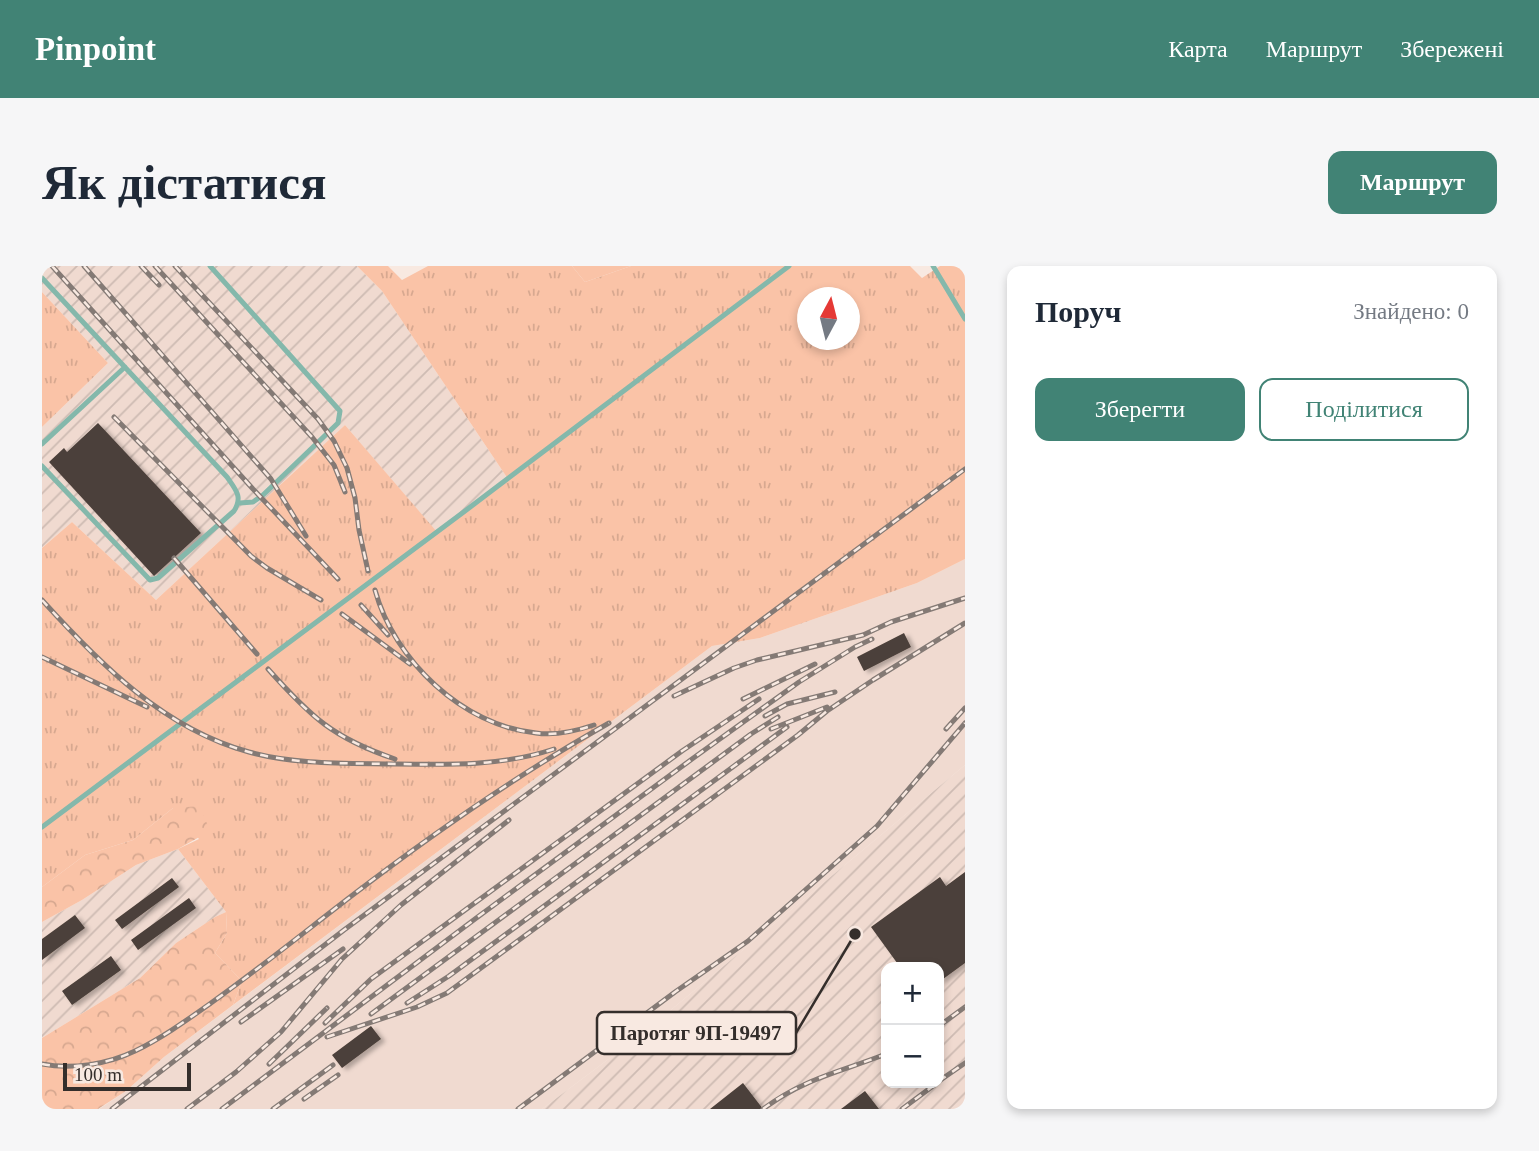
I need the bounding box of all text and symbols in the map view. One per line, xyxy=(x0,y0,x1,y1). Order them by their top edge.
text: Pinpoint xyxy=(35,31,156,67)
text: Карта xyxy=(1168,36,1228,62)
text: Маршрут xyxy=(1266,36,1362,62)
text: Збережені xyxy=(1400,36,1504,62)
button: Маршрут xyxy=(1328,151,1497,214)
text: Як дістатися xyxy=(42,155,326,210)
north arrow xyxy=(797,287,860,350)
text: Поруч xyxy=(1035,295,1122,328)
text: Знайдено: 0 xyxy=(1353,299,1469,324)
button: Зберегти xyxy=(1035,378,1245,441)
button: Поділитися xyxy=(1259,378,1469,441)
map controls xyxy=(881,962,944,1088)
button: + xyxy=(881,962,944,1025)
callout: Паротяг 9П-19497 xyxy=(597,1012,796,1054)
text: Паротяг 9П-19497 xyxy=(610,1021,782,1045)
button: − xyxy=(881,1025,944,1088)
scale bar xyxy=(63,1060,191,1092)
text: 100 m xyxy=(74,1064,122,1085)

